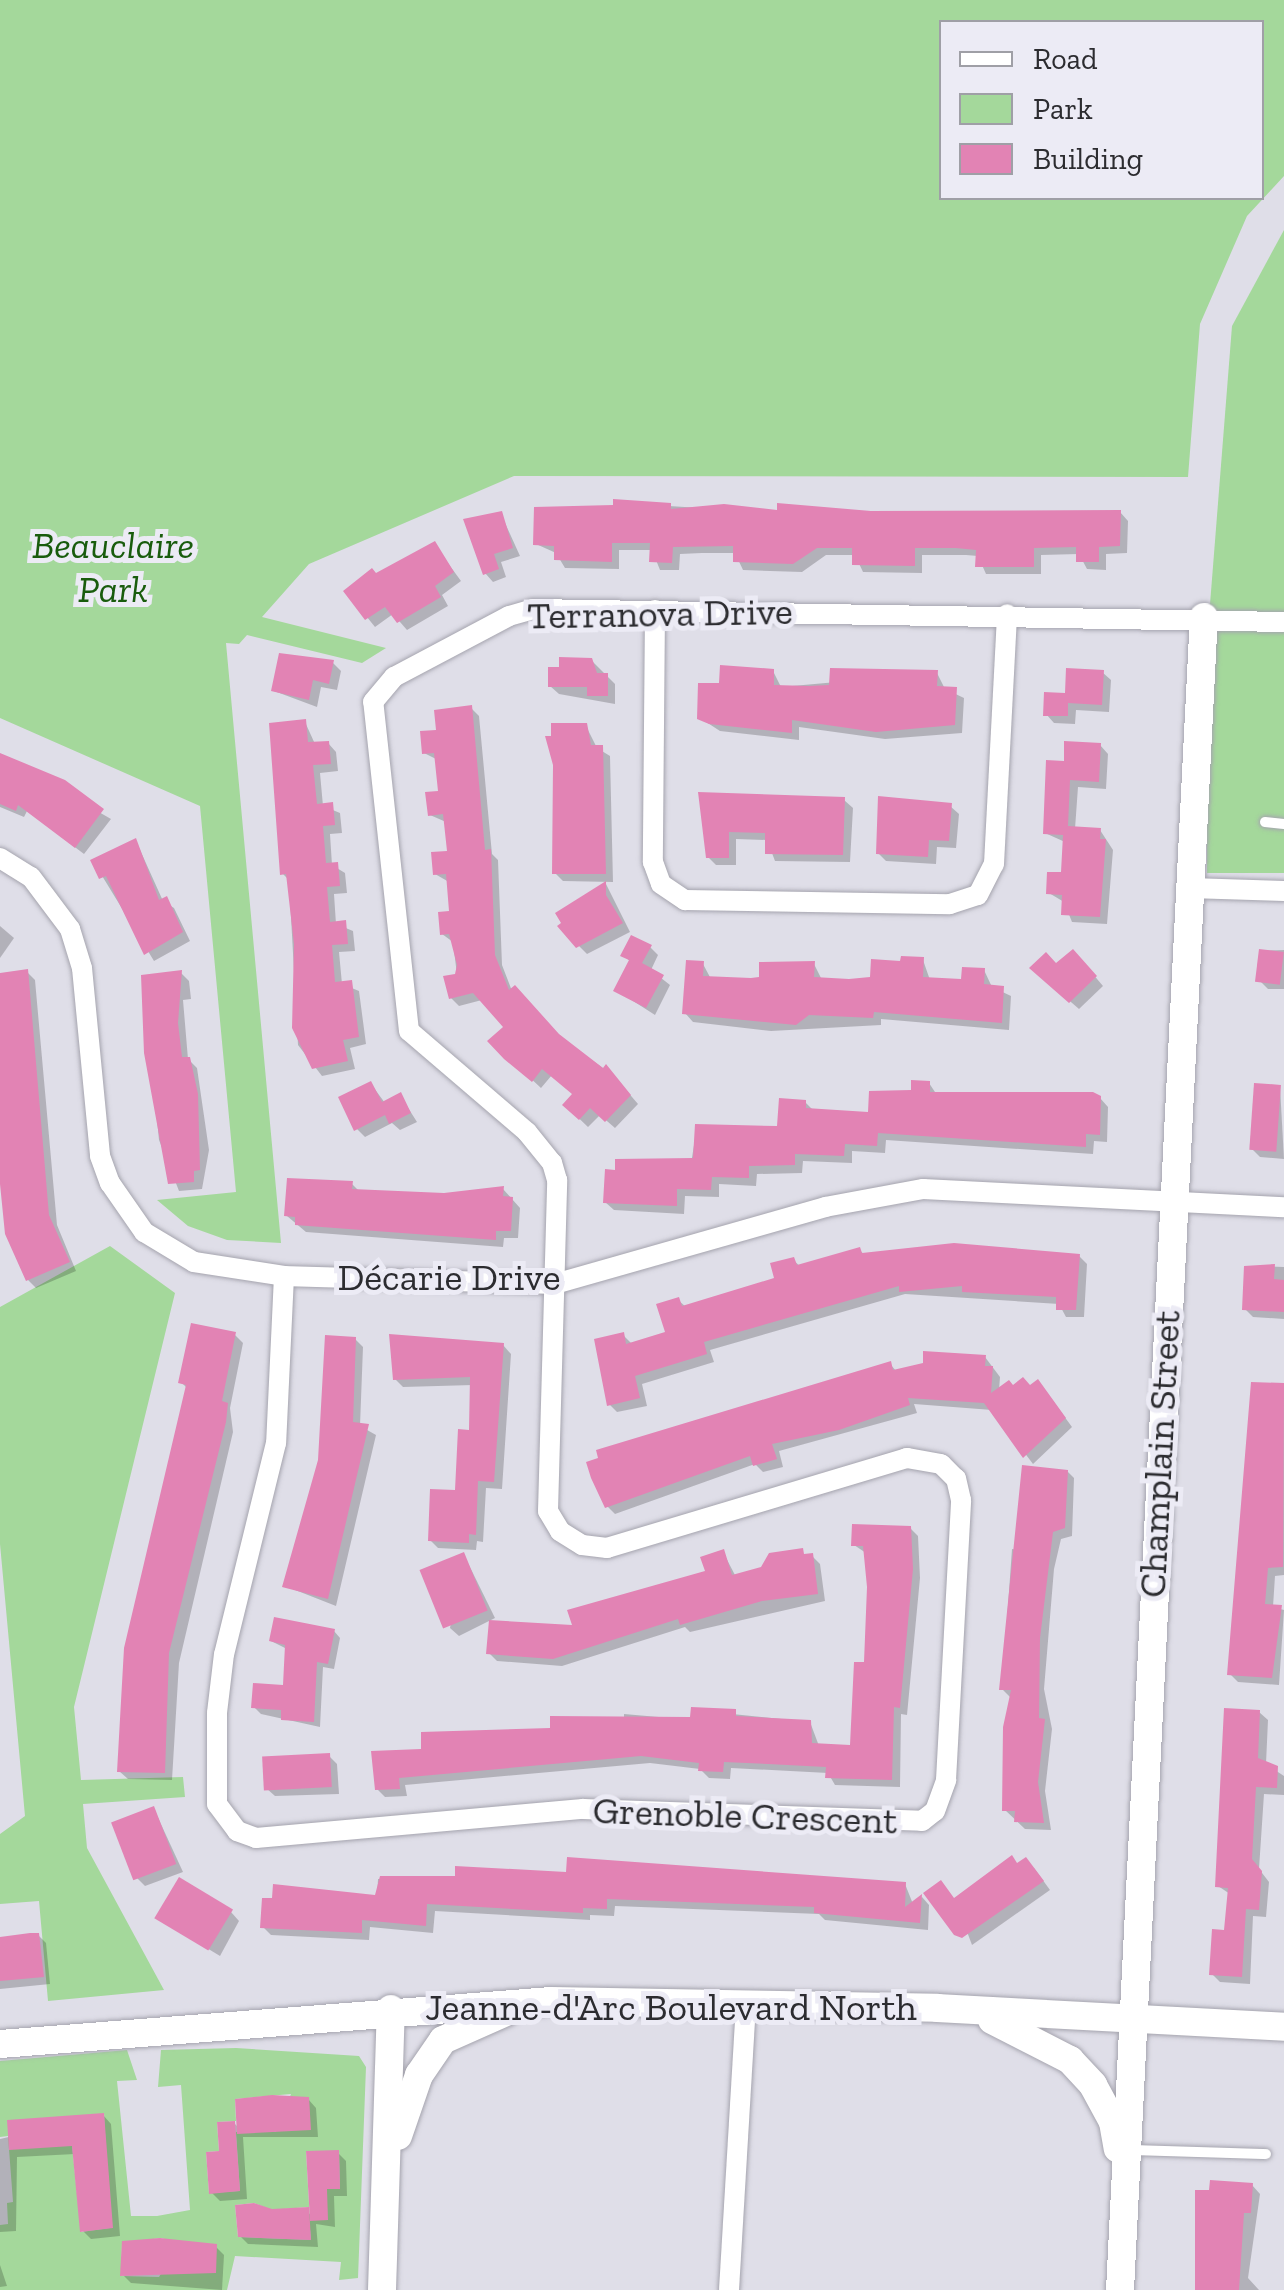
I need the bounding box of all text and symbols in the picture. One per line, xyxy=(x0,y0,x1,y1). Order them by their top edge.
legend xyxy=(939,20,1264,200)
text: Road xyxy=(1033,41,1098,77)
text: Park xyxy=(1033,91,1093,127)
text: Building xyxy=(1033,141,1143,177)
park label: Beauclaire Park xyxy=(32,523,194,612)
street label: Terranova Drive xyxy=(527,589,793,639)
street label: Décarie Drive xyxy=(337,1255,561,1301)
street label: Champlain Street xyxy=(1130,1309,1190,1599)
street label: Grenoble Crescent xyxy=(592,1788,898,1844)
street label: Jeanne-d'Arc Boulevard North xyxy=(425,1985,917,2031)

